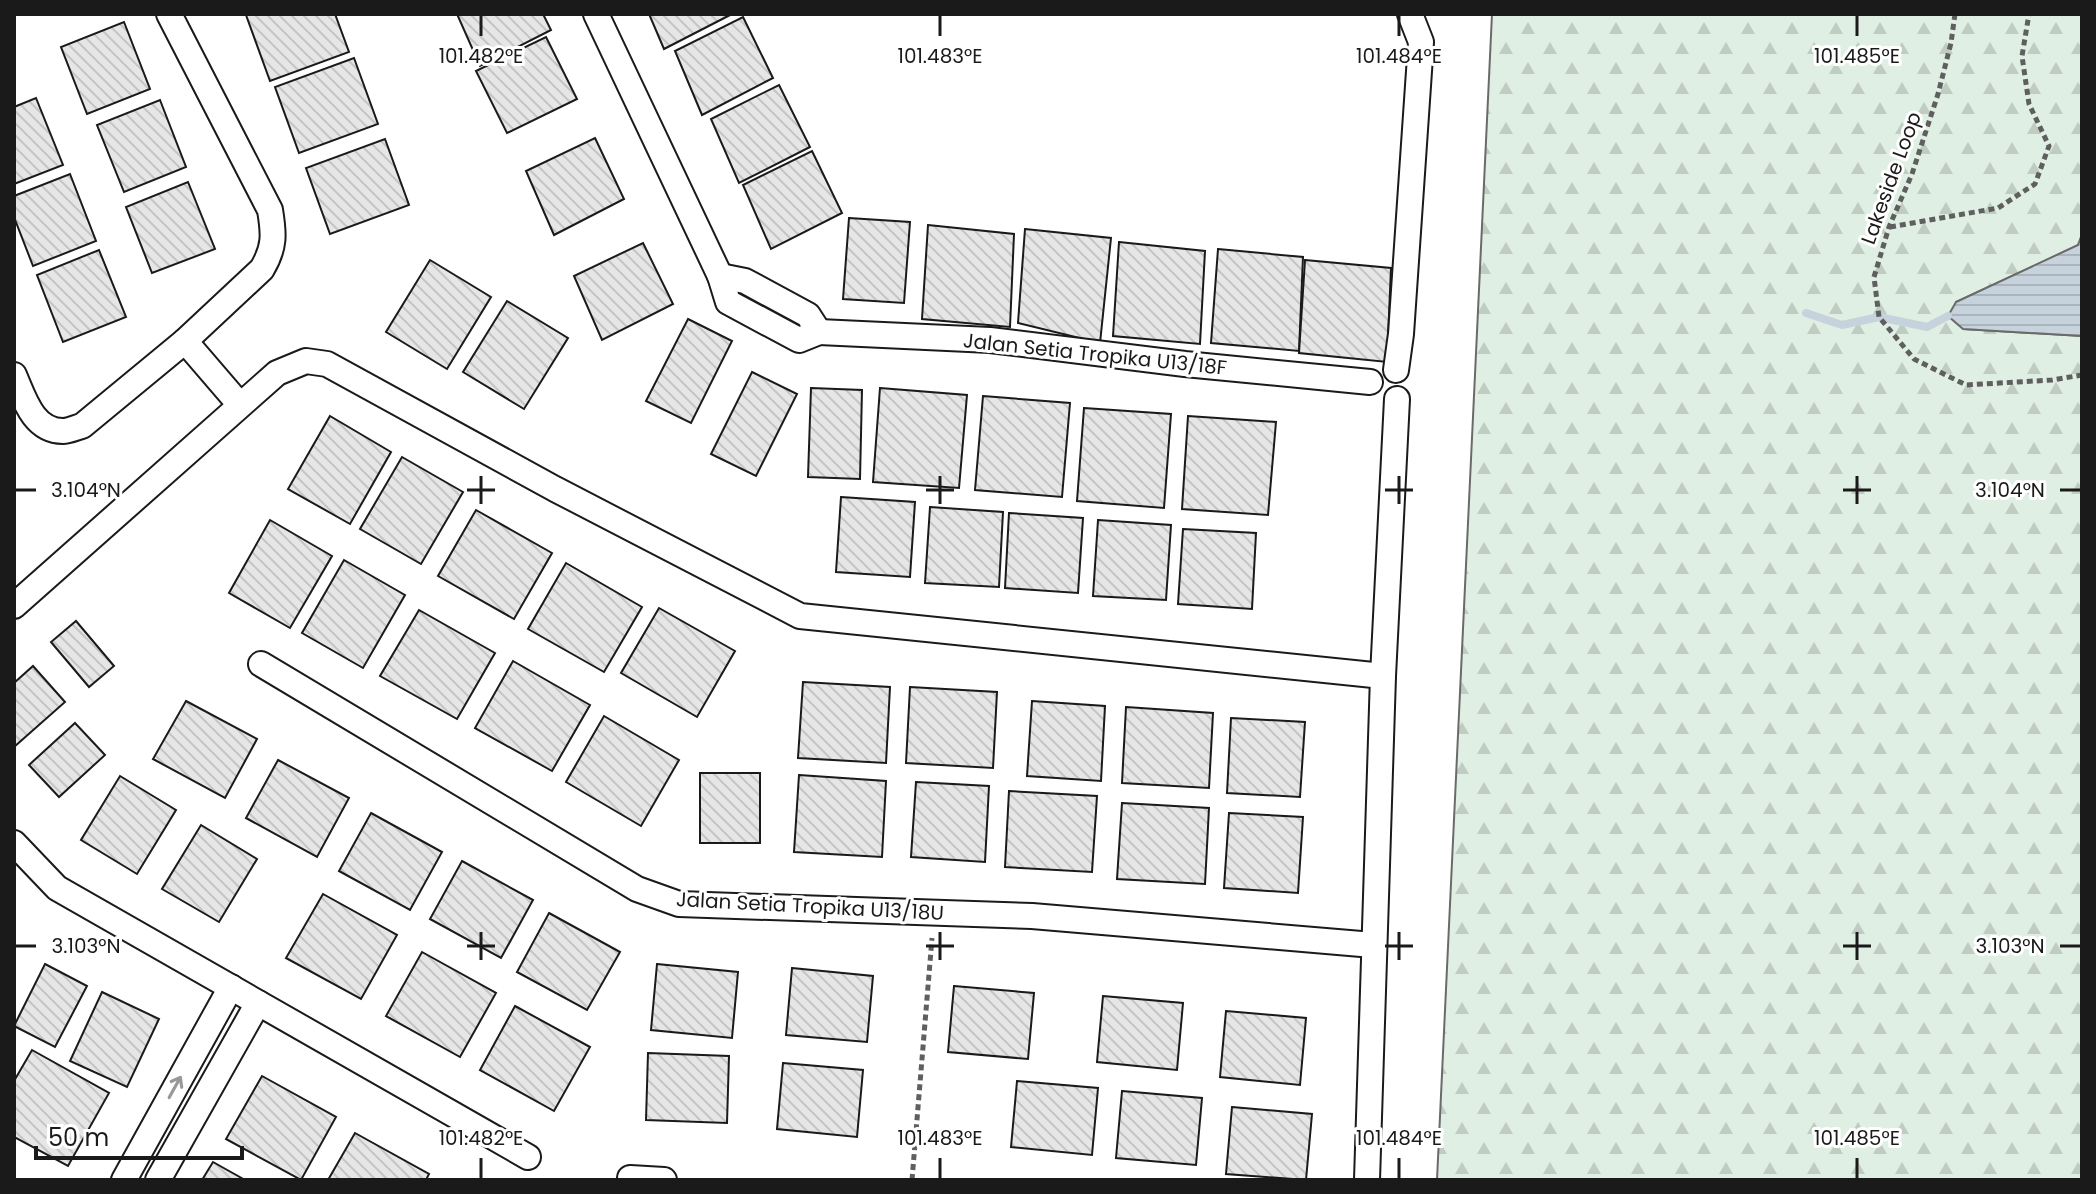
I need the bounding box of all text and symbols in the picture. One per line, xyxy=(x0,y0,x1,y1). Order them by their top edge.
text: 101.482°E xyxy=(439,42,523,70)
text: 101.483°E xyxy=(898,42,983,70)
text: 101.484°E xyxy=(1356,42,1442,70)
text: 101.485°E xyxy=(1814,42,1900,70)
street label: Lakeside Loop xyxy=(1854,108,1928,248)
street label: Jalan Setia Tropika U13/18F xyxy=(962,326,1228,382)
text: 3.104°N xyxy=(51,476,121,504)
text: 3.104°N xyxy=(1975,476,2045,504)
street label: Jalan Setia Tropika U13/18U xyxy=(675,885,945,927)
text: 3.103°N xyxy=(52,932,120,960)
text: 3.103°N xyxy=(1976,932,2044,960)
one-way arrow xyxy=(168,1076,184,1099)
scale bar xyxy=(36,1110,242,1160)
text: 50 m xyxy=(48,1121,109,1154)
text: 101.482°E xyxy=(439,1124,523,1152)
text: 101.483°E xyxy=(898,1124,983,1152)
text: 101.484°E xyxy=(1356,1124,1442,1152)
text: 101.485°E xyxy=(1814,1124,1900,1152)

